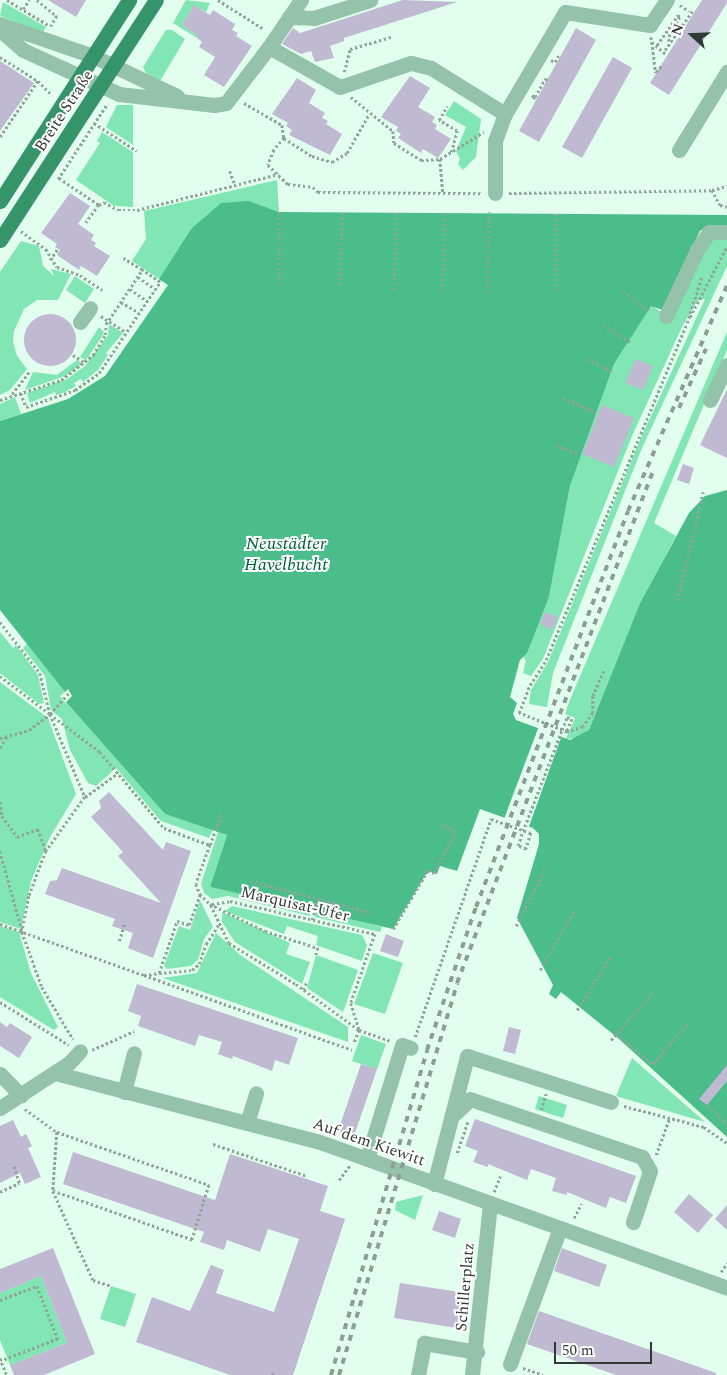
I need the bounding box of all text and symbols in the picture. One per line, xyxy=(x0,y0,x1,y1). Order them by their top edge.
north arrow xyxy=(667,10,717,60)
text: N xyxy=(666,21,689,39)
street label: Breite Straße xyxy=(31,67,97,155)
water label: Neustädter Havelbucht xyxy=(244,534,328,576)
street label: Marquisat-Ufer xyxy=(239,882,351,926)
street label: Auf dem Kiewitt xyxy=(311,1114,427,1170)
street label: Schillerplatz xyxy=(452,1242,478,1332)
scale bar xyxy=(557,1332,654,1364)
text: 50 m xyxy=(562,1339,594,1362)

